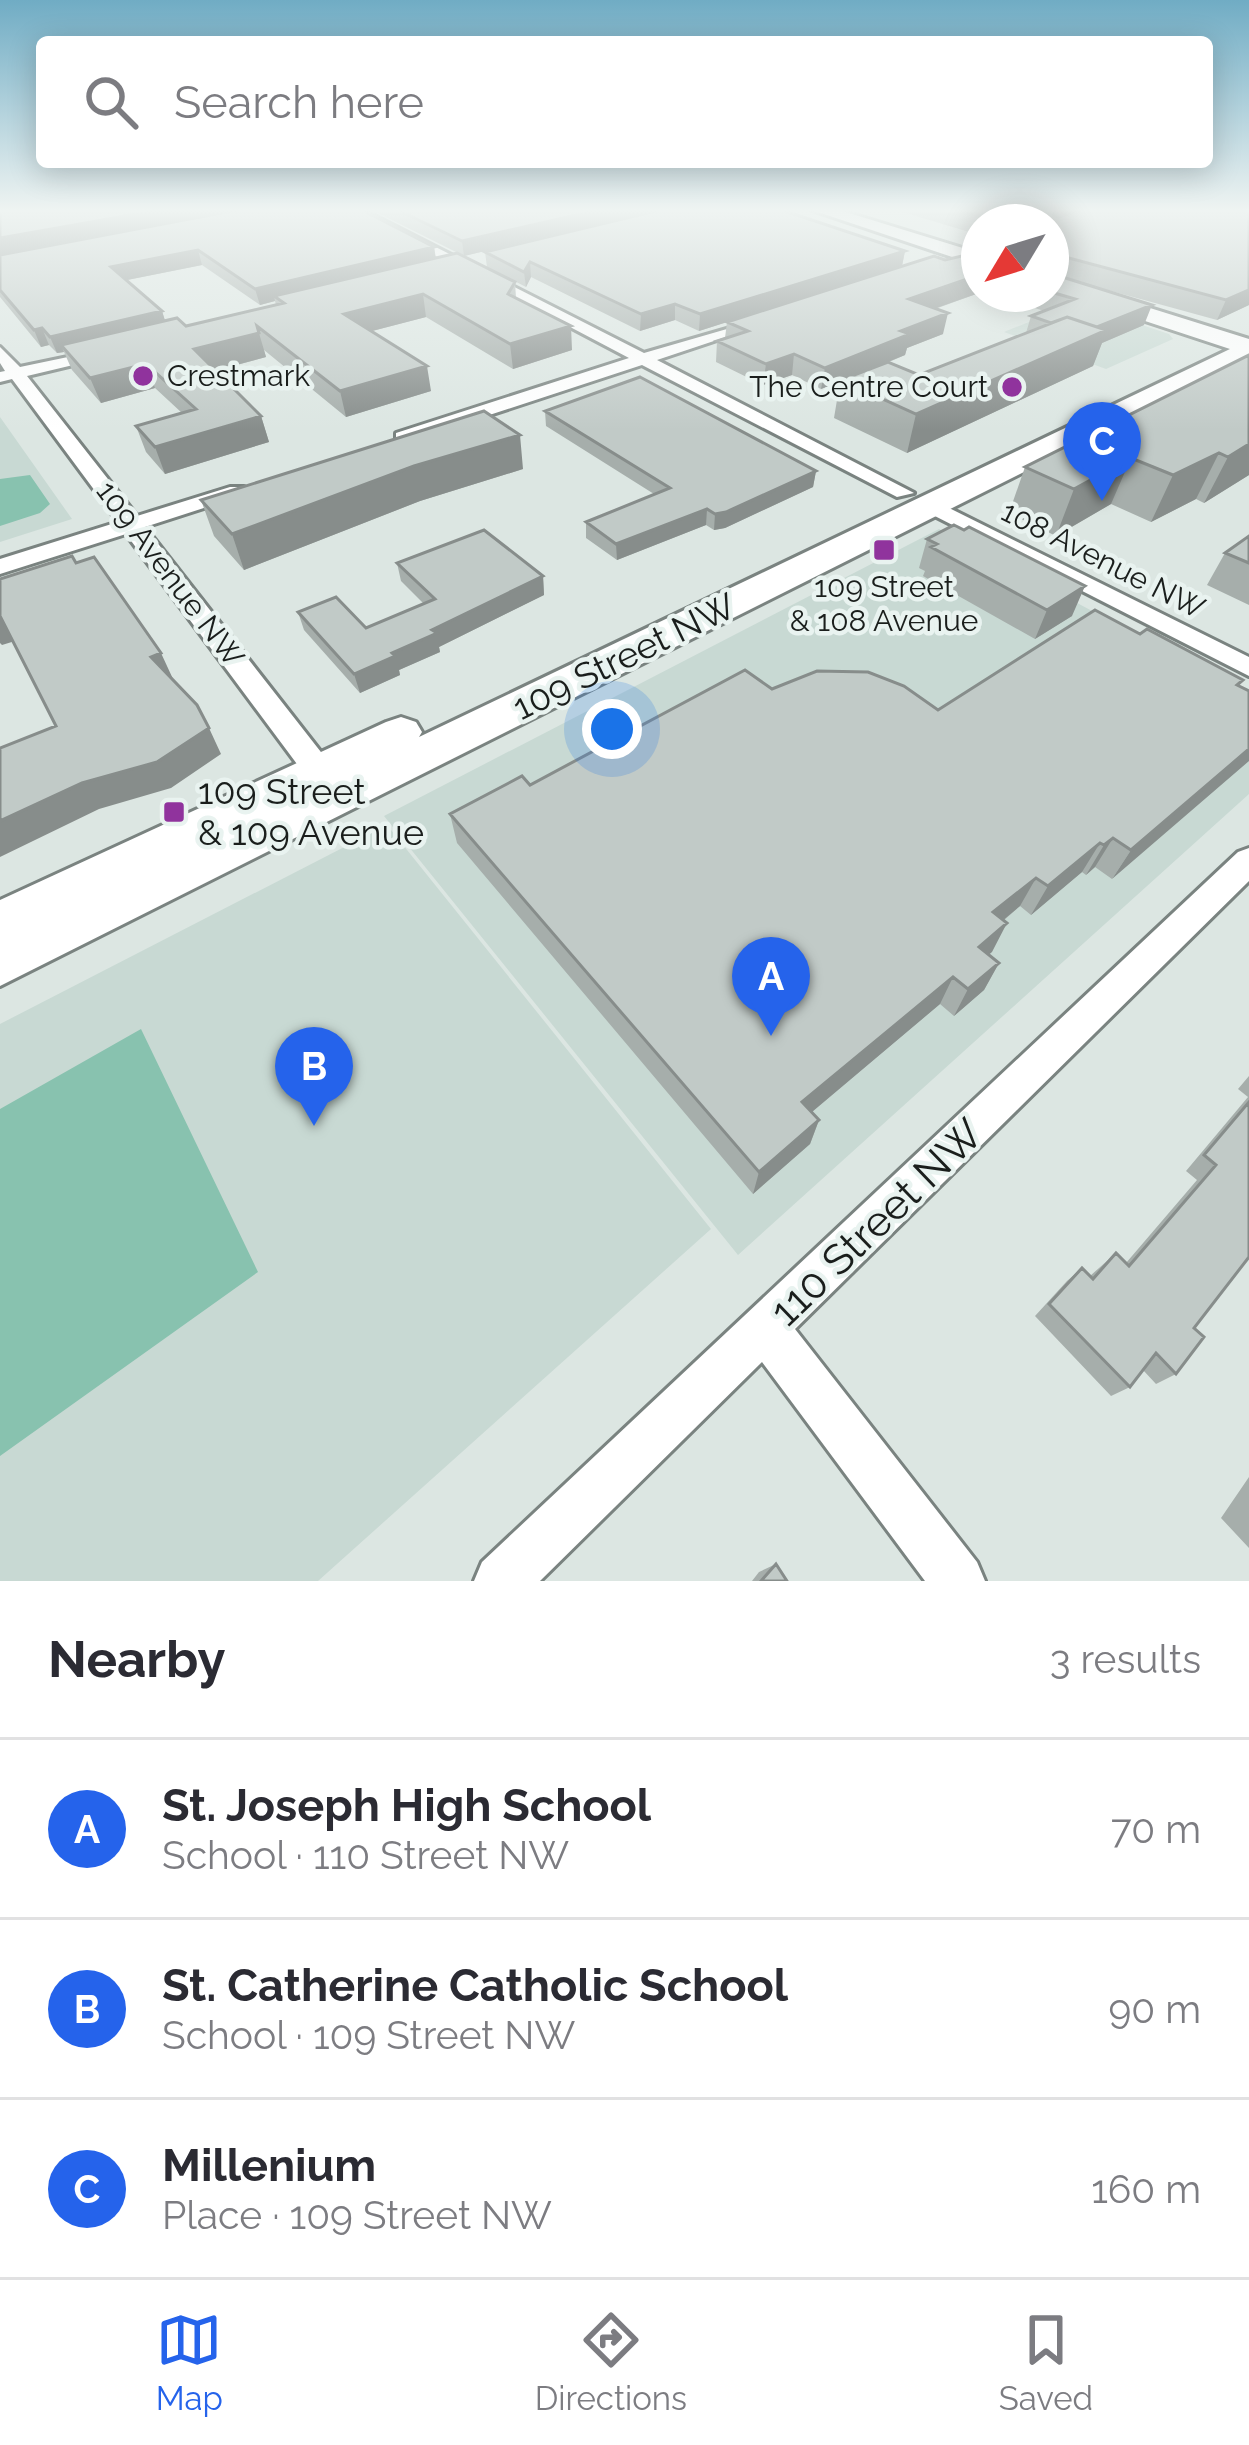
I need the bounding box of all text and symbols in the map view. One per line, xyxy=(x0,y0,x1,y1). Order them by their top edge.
search box xyxy=(36,36,1213,168)
icon: search xyxy=(78,69,144,135)
text: Search here xyxy=(174,76,424,129)
north arrow xyxy=(961,204,1069,312)
place label: Crestmark xyxy=(167,358,310,393)
marker: Crestmark xyxy=(130,363,156,389)
place label: The Centre Court xyxy=(749,369,988,404)
marker: The Centre Court xyxy=(999,374,1025,400)
pin: C xyxy=(1063,402,1141,501)
street label: 109 Avenue NW xyxy=(89,474,252,674)
street label: 108 Avenue NW xyxy=(996,493,1211,626)
marker: 109 Street & 108 Avenue xyxy=(871,537,897,563)
place label: 109 Street & 108 Avenue xyxy=(790,569,978,638)
street label: 109 Street NW xyxy=(506,584,742,728)
your location xyxy=(582,699,642,759)
place label: 109 Street & 109 Avenue xyxy=(198,770,424,853)
marker: 109 Street & 109 Avenue xyxy=(161,799,187,825)
pin: A xyxy=(732,937,810,1036)
pin: B xyxy=(275,1027,353,1126)
street label: 110 Street NW xyxy=(760,1109,993,1336)
text: Nearby xyxy=(48,1629,225,1689)
text: 3 results xyxy=(1050,1636,1201,1682)
text: St. Joseph High School xyxy=(162,1779,651,1832)
text: A xyxy=(74,1806,100,1852)
text: 70 m xyxy=(1111,1806,1201,1852)
text: School · 110 Street NW xyxy=(162,1832,569,1878)
text: St. Catherine Catholic School xyxy=(162,1959,788,2012)
text: B xyxy=(74,1986,100,2032)
text: 90 m xyxy=(1108,1986,1201,2032)
text: School · 109 Street NW xyxy=(162,2012,575,2058)
text: Millenium xyxy=(162,2139,376,2192)
text: C xyxy=(74,2166,100,2212)
text: 160 m xyxy=(1091,2166,1201,2212)
text: Place · 109 Street NW xyxy=(162,2192,552,2238)
tab: Map xyxy=(156,2307,223,2418)
tab: Directions xyxy=(535,2307,687,2418)
tab: Saved xyxy=(999,2307,1093,2418)

